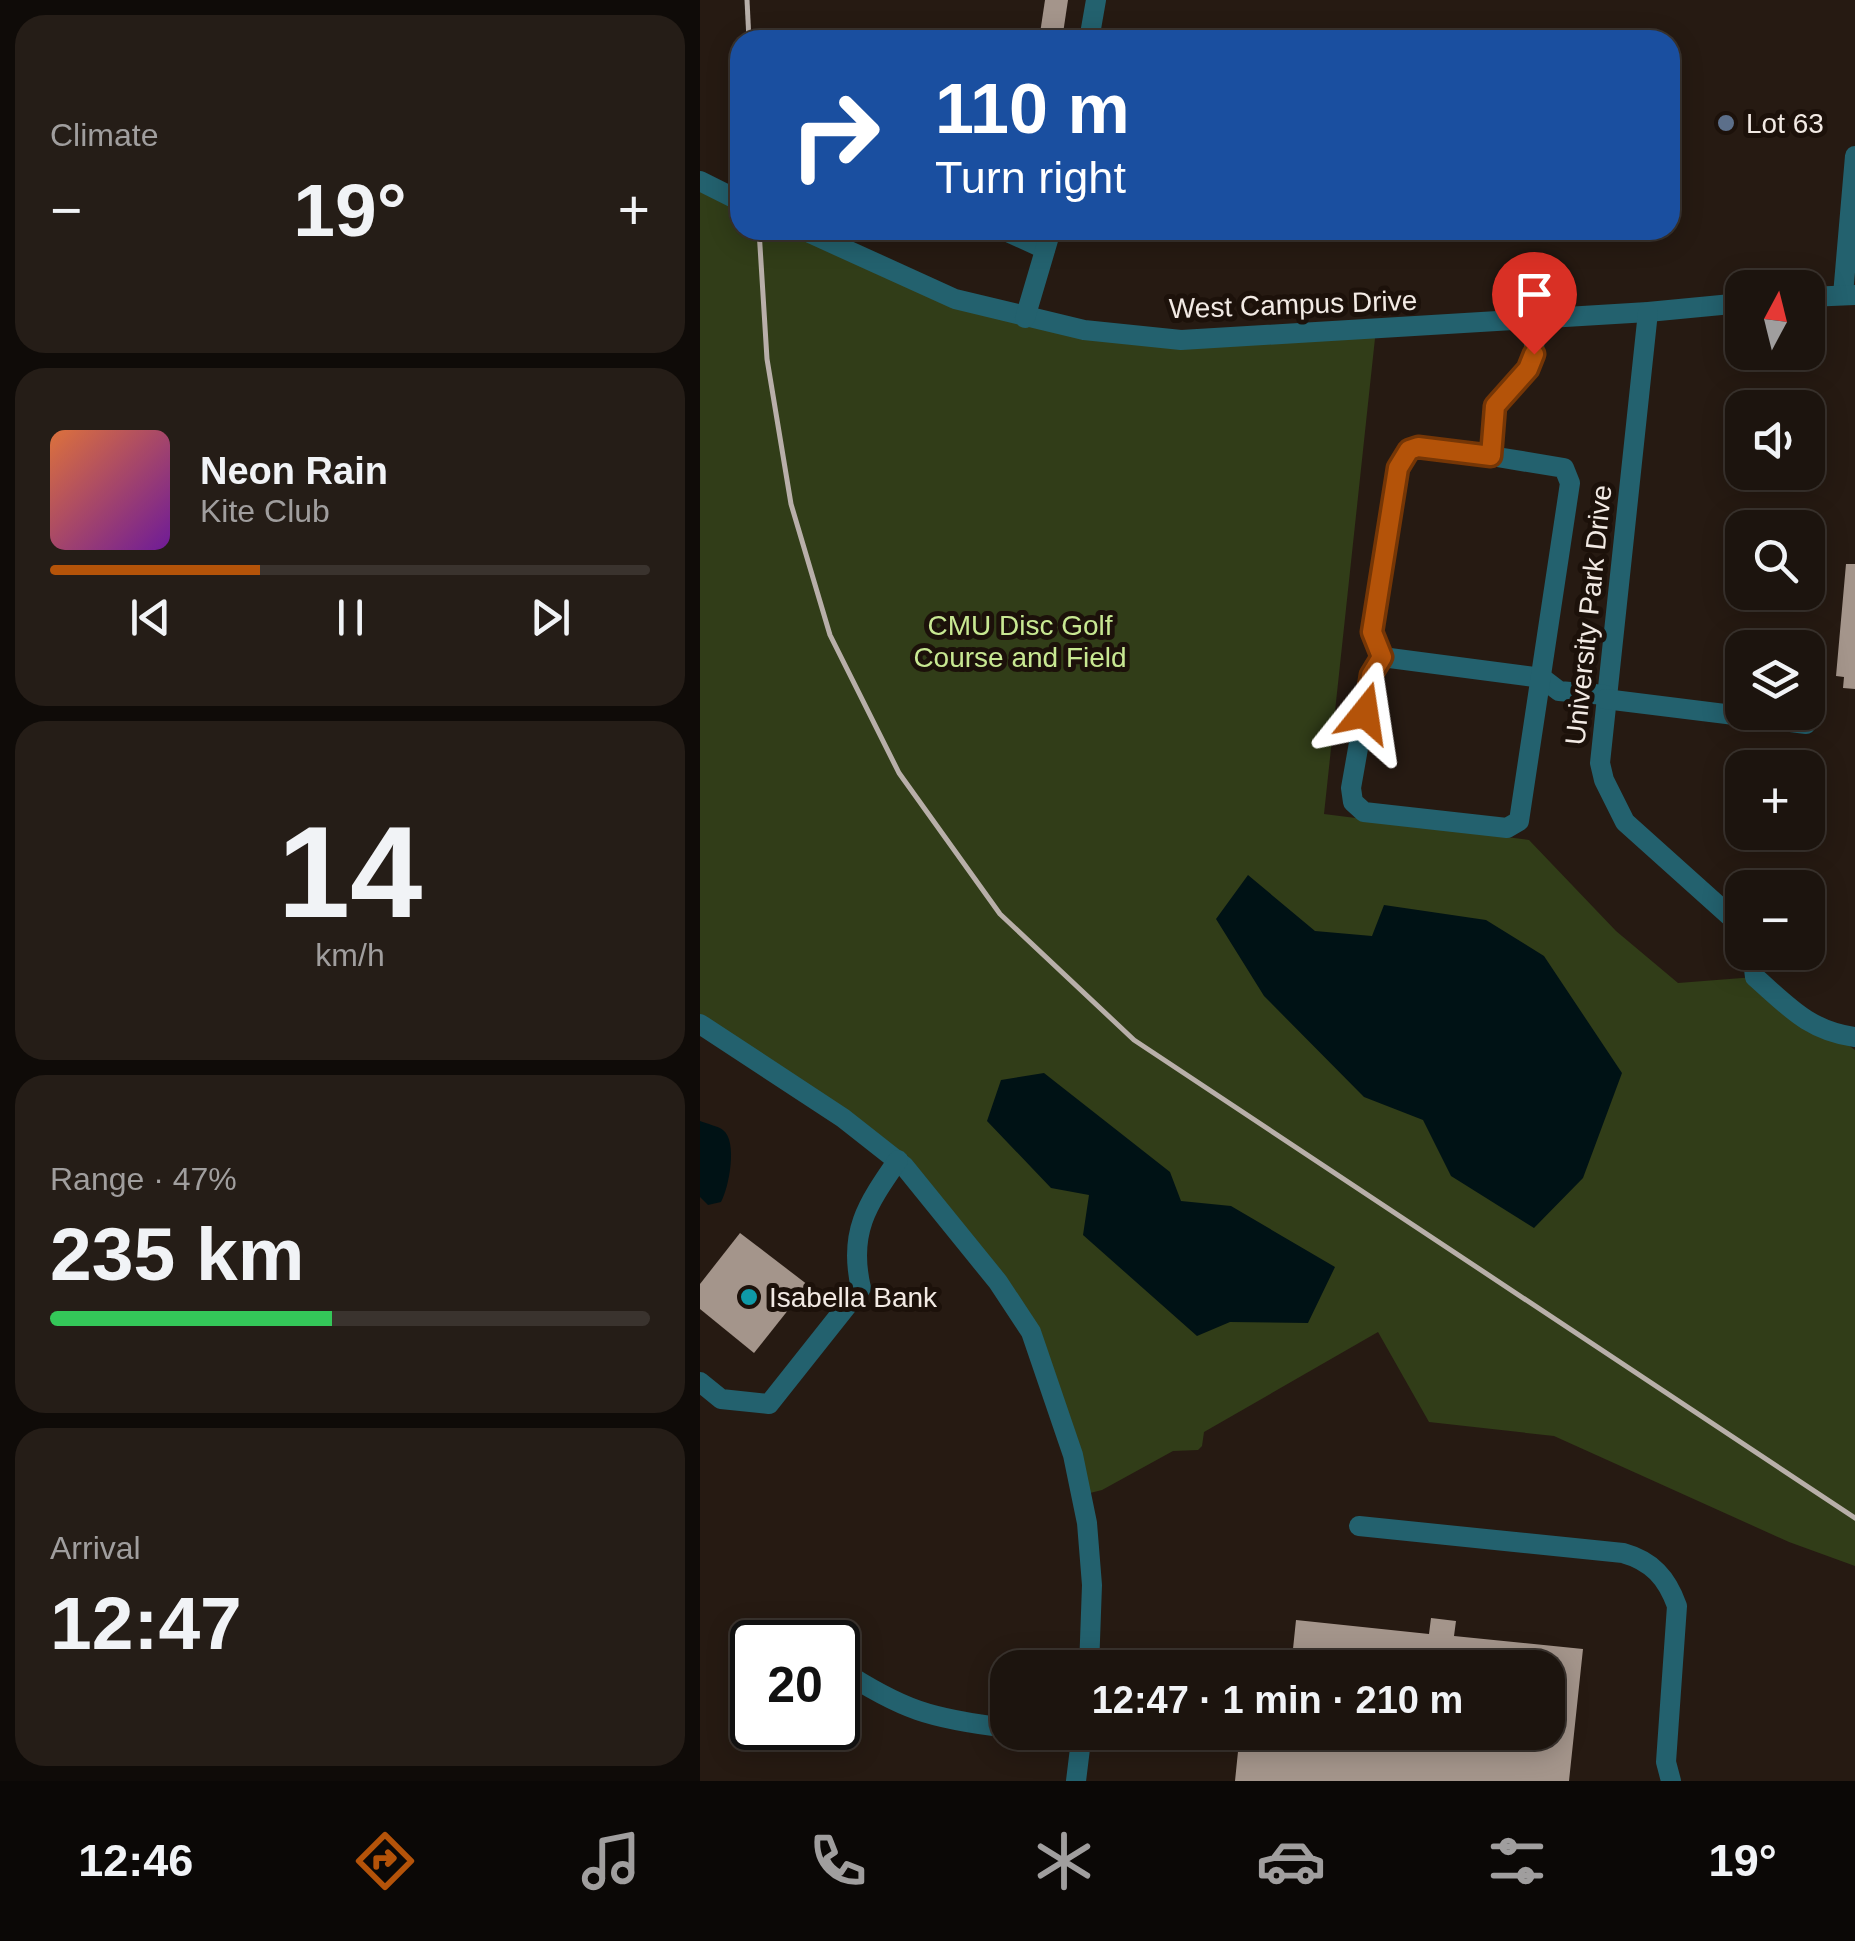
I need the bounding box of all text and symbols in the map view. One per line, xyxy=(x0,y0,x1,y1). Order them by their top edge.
icon: right xyxy=(770,70,900,200)
text: 110 m xyxy=(935,70,1130,148)
place label: Lot 63 xyxy=(1746,108,1824,139)
marker: Lot 63 xyxy=(1715,112,1737,134)
text: Climate xyxy=(50,117,158,153)
text: Turn right xyxy=(935,152,1126,203)
text: 19° xyxy=(293,168,407,252)
text: − xyxy=(50,179,82,241)
text: + xyxy=(618,179,650,241)
pin xyxy=(1492,252,1577,355)
icon: arrive xyxy=(1507,267,1562,322)
north arrow xyxy=(1725,270,1825,370)
map controls xyxy=(1725,270,1825,970)
street label: West Campus Drive xyxy=(1168,285,1418,324)
button: sound xyxy=(1725,390,1825,490)
text: Neon Rain xyxy=(200,450,388,492)
street label: University Park Drive xyxy=(1559,483,1618,747)
text: Kite Club xyxy=(200,493,330,529)
button: search xyxy=(1725,510,1825,610)
icon: previous xyxy=(123,590,178,645)
icon: pause xyxy=(323,590,378,645)
icon: next xyxy=(523,590,578,645)
park label: CMU Disc Golf Course and Field xyxy=(913,610,1127,673)
button: layers xyxy=(1725,630,1825,730)
position arrow xyxy=(1313,661,1417,765)
button: + xyxy=(1725,750,1825,850)
text: 14 xyxy=(278,799,422,945)
button: − xyxy=(1725,870,1825,970)
text: km/h xyxy=(315,937,385,973)
text: Range · 47% xyxy=(50,1161,237,1197)
text: 235 km xyxy=(50,1212,304,1296)
place label: Isabella Bank xyxy=(769,1282,938,1313)
marker: Isabella Bank xyxy=(738,1286,760,1308)
text: Arrival xyxy=(50,1530,141,1566)
text: 12:47 xyxy=(50,1581,242,1665)
speed limit sign: 20 xyxy=(730,1620,860,1750)
text: 12:47 · 1 min · 210 m xyxy=(1092,1679,1463,1721)
icon: directions xyxy=(350,1826,420,1896)
icon: music xyxy=(576,1826,646,1896)
icon: phone xyxy=(803,1826,873,1896)
icon: climate xyxy=(1029,1826,1099,1896)
icon: car xyxy=(1256,1826,1326,1896)
icon: filters xyxy=(1482,1826,1552,1896)
text: 12:46 xyxy=(78,1835,193,1886)
text: 19° xyxy=(1709,1835,1777,1886)

